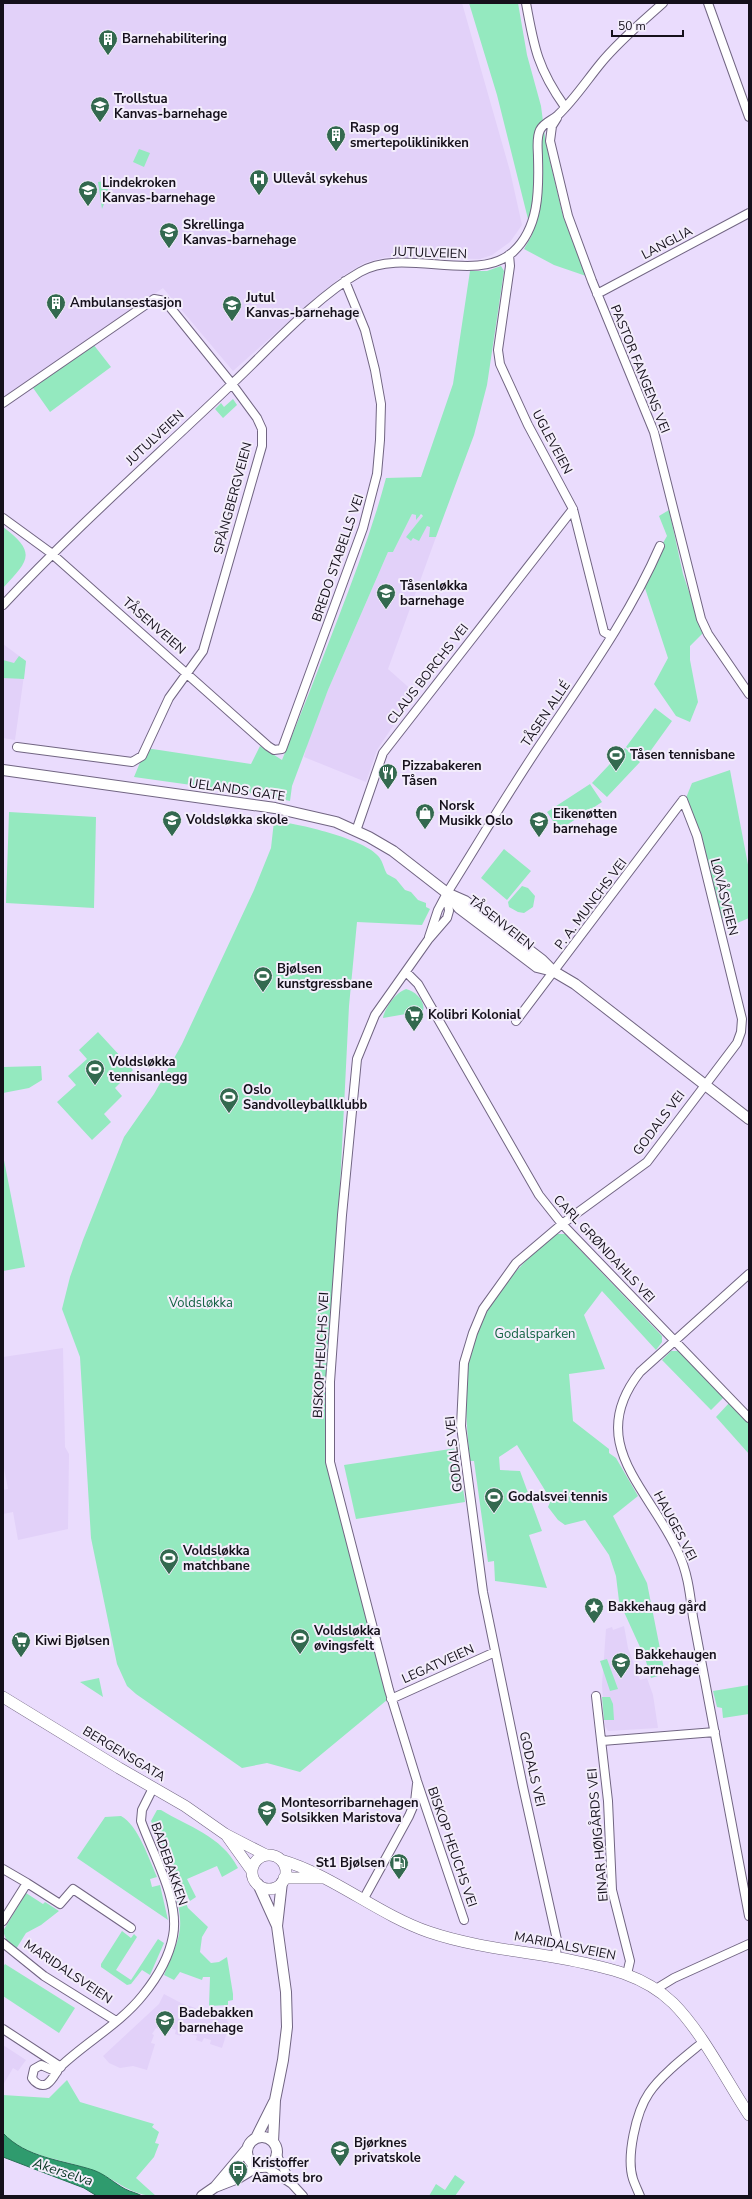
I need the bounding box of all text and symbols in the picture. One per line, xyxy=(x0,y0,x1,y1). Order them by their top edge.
scale bar xyxy=(612,12,683,38)
text: 50 m xyxy=(618,18,646,34)
building icon: Barnehabilitering xyxy=(97,28,119,56)
place label: Barnehabilitering xyxy=(122,30,227,48)
place label: Trollstua Kanvas-barnehage xyxy=(114,90,227,123)
school or university icon: Trollstua Kanvas-barnehage xyxy=(89,95,111,123)
place label: Rasp og smertepoliklinikken xyxy=(350,119,469,152)
building icon: Rasp og smertepoliklinikken xyxy=(325,124,347,152)
hospital icon: Ullevål sykehus xyxy=(248,168,270,196)
place label: Ullevål sykehus xyxy=(273,170,368,188)
place label: Lindekroken Kanvas-barnehage xyxy=(102,174,215,207)
school or university icon: Lindekroken Kanvas-barnehage xyxy=(77,179,99,207)
place label: Skrellinga Kanvas-barnehage xyxy=(183,216,296,249)
school or university icon: Skrellinga Kanvas-barnehage xyxy=(158,221,180,249)
street label: LANGLIA xyxy=(638,222,696,264)
street label: JUTULVEIEN xyxy=(392,243,467,263)
place label: Jutul Kanvas-barnehage xyxy=(245,289,359,322)
building icon: Ambulansestasjon xyxy=(45,292,67,320)
place label: Ambulansestasjon xyxy=(70,294,182,312)
school or university icon: Jutul Kanvas-barnehage xyxy=(221,294,243,322)
street label: PASTOR FANGENS VEI xyxy=(606,302,674,436)
street label: JUTULVEIEN xyxy=(121,406,188,470)
street label: UGLEVEIEN xyxy=(527,407,577,477)
street label: SPÅNGBERGVEIEN xyxy=(208,440,257,556)
street label: BREDO STABELLS VEI xyxy=(308,492,368,624)
place label: Tåsenløkka barnehage xyxy=(400,577,468,610)
school or university icon: Tåsenløkka barnehage xyxy=(375,582,397,610)
street label: TÅSENVEIEN xyxy=(118,593,190,659)
street label: CLAUS BORCHS VEI xyxy=(383,620,473,728)
street label: TÅSEN ALLÉ xyxy=(516,677,575,751)
sports icon: Tåsen tennisbane xyxy=(605,744,627,772)
place label: Tåsen tennisbane xyxy=(630,746,735,764)
place label: Pizzabakeren Tåsen xyxy=(402,757,482,790)
restaurant icon: Pizzabakeren Tåsen xyxy=(377,762,399,790)
street label: UELANDS GATE xyxy=(188,774,286,806)
place label: Norsk Musikk Oslo xyxy=(439,797,513,830)
shop icon: Norsk Musikk Oslo xyxy=(414,802,436,830)
place label: Eikenøtten barnehage xyxy=(553,805,617,838)
school or university icon: Voldsløkka skole xyxy=(161,809,183,837)
school or university icon: Eikenøtten barnehage xyxy=(528,810,550,838)
place label: Voldsløkka skole xyxy=(185,811,288,829)
street label: P. A. MUNCHS VEI xyxy=(551,855,631,953)
street label: LØVÅSVEIEN xyxy=(706,856,743,937)
street label: TÅSENVEIEN xyxy=(465,891,538,954)
place label: Bjølsen kunstgressbane xyxy=(277,960,372,993)
sports icon: Bjølsen kunstgressbane xyxy=(252,965,274,993)
supermarket icon: Kolibri Kolonial xyxy=(403,1004,425,1032)
place label: Kolibri Kolonial xyxy=(428,1006,522,1024)
place label: Voldsløkka tennisanlegg xyxy=(108,1053,187,1086)
sports icon: Voldsløkka tennisanlegg xyxy=(84,1058,106,1086)
place label: Oslo Sandvolleyballklubb xyxy=(243,1081,368,1114)
sports icon: Oslo Sandvolleyballklubb xyxy=(218,1086,240,1114)
street label: GODALS VEI xyxy=(629,1087,689,1159)
street label: CARL GRØNDAHLS VEI xyxy=(549,1191,659,1307)
street label: BISKOP HEUCHS VEI xyxy=(309,1292,333,1418)
park label: Voldsløkka xyxy=(168,1294,233,1312)
park label: Godalsparken xyxy=(495,1325,575,1343)
street label: GODALS VEI xyxy=(441,1415,467,1493)
sports icon: Godalsvei tennis xyxy=(483,1486,505,1514)
place label: Godalsvei tennis xyxy=(508,1488,608,1506)
street label: HAUGES VEI xyxy=(649,1488,701,1564)
place label: Voldsløkka matchbane xyxy=(182,1542,250,1575)
sports icon: Voldsløkka matchbane xyxy=(158,1547,180,1575)
place icon: Bakkehaug gård xyxy=(583,1596,605,1624)
place label: Bakkehaug gård xyxy=(608,1598,706,1616)
place label: Voldsløkka øvingsfelt xyxy=(313,1622,381,1655)
sports icon: Voldsløkka øvingsfelt xyxy=(289,1627,311,1655)
supermarket icon: Kiwi Bjølsen xyxy=(10,1630,32,1658)
place label: Kiwi Bjølsen xyxy=(35,1632,110,1650)
street label: LEGATVEIEN xyxy=(399,1640,477,1688)
place label: Bakkehaugen barnehage xyxy=(635,1646,717,1679)
school or university icon: Bakkehaugen barnehage xyxy=(610,1651,632,1679)
street label: BERGENSGATA xyxy=(79,1722,169,1786)
street label: GODALS VEI xyxy=(515,1730,549,1808)
street label: EINAR HØIGÅRDS VEI xyxy=(582,1768,613,1902)
street label: BISKOP HEUCHS VEI xyxy=(423,1784,481,1910)
place label: Montesorribarnehagen Solsikken Maristova xyxy=(281,1794,419,1827)
school or university icon: Montesorribarnehagen Solsikken Maristova xyxy=(256,1799,278,1827)
street label: BADEBAKKEN xyxy=(146,1820,192,1908)
fuel station icon: St1 Bjølsen xyxy=(388,1852,410,1880)
place label: St1 Bjølsen xyxy=(316,1854,385,1872)
street label: MARIDALSVEIEN xyxy=(513,1927,617,1965)
street label: MARIDALSVEIEN xyxy=(20,1936,116,2008)
place label: Badebakken barnehage xyxy=(179,2004,253,2037)
school or university icon: Badebakken barnehage xyxy=(154,2009,176,2037)
place label: Bjørknes privatskole xyxy=(354,2134,421,2167)
school or university icon: Bjørknes privatskole xyxy=(329,2139,351,2167)
water label: Akerselva xyxy=(30,2153,95,2191)
place label: Kristoffer Aamots bro xyxy=(252,2154,323,2187)
bus stop icon: Kristoffer Aamots bro xyxy=(227,2159,249,2187)

